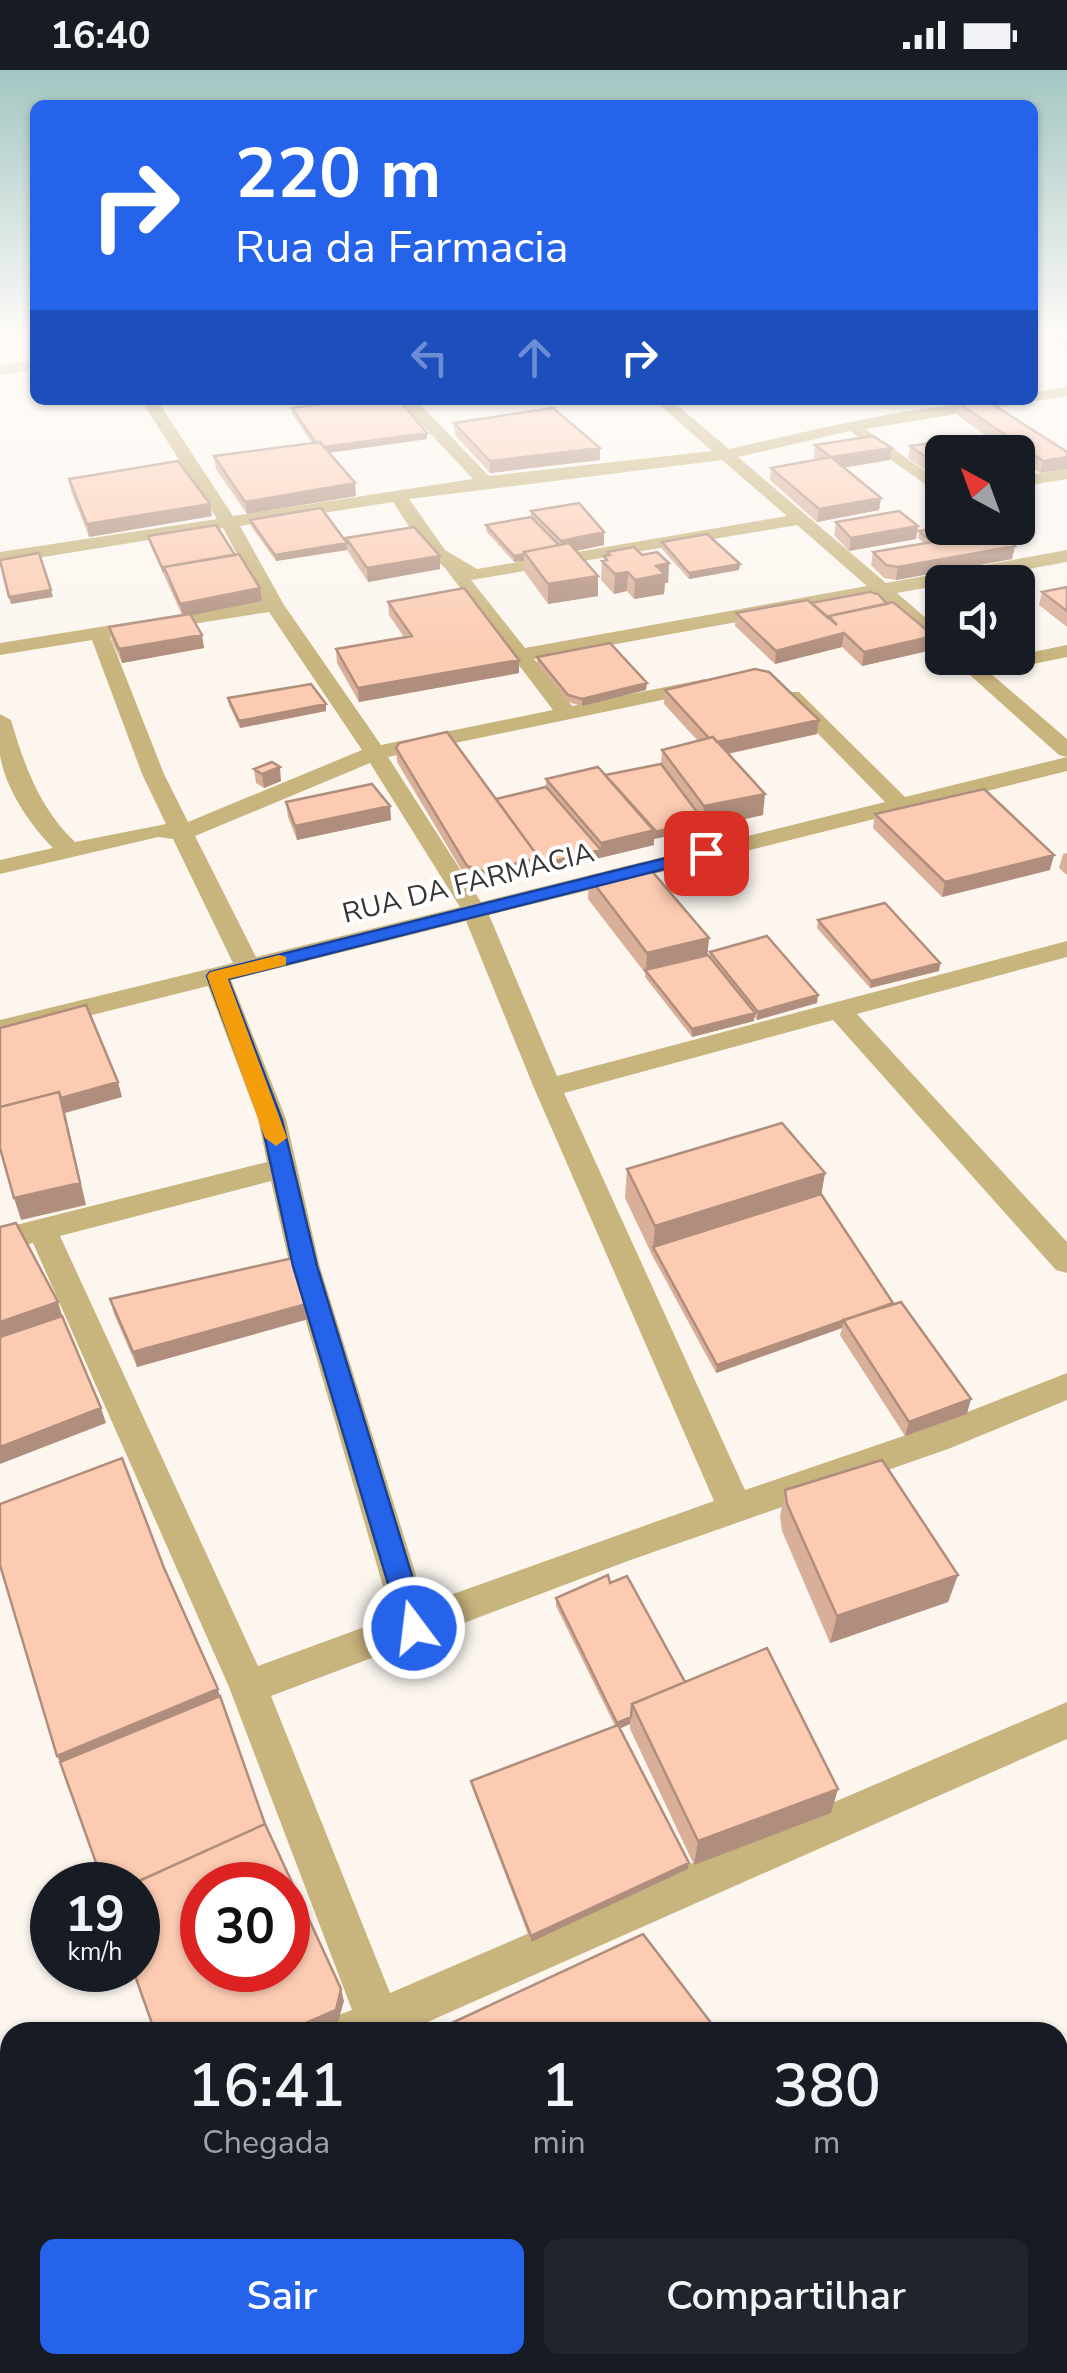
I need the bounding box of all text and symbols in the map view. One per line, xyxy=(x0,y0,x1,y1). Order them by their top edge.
text: 16:40 xyxy=(50,10,151,61)
text: 220 m xyxy=(235,126,441,222)
icon: right xyxy=(70,140,200,270)
text: Rua da Farmacia xyxy=(235,217,569,278)
icon: left xyxy=(402,330,457,385)
icon: ahead xyxy=(507,330,562,385)
icon: right xyxy=(612,330,667,385)
north arrow xyxy=(925,435,1035,545)
map controls xyxy=(925,435,1035,675)
button: sound xyxy=(925,565,1035,675)
pin xyxy=(664,811,749,896)
icon: arrive xyxy=(679,826,734,881)
street label: RUA DA FARMACIA xyxy=(339,833,598,933)
position arrow xyxy=(362,1576,466,1680)
speed limit sign: 30 xyxy=(180,1862,310,1992)
text: 19 xyxy=(65,1880,125,1949)
text: km/h xyxy=(67,1935,123,1969)
text: 16:41 xyxy=(187,2045,345,2127)
text: 1 xyxy=(541,2045,577,2127)
text: 380 xyxy=(773,2045,881,2127)
text: Chegada xyxy=(202,2121,330,2164)
text: min xyxy=(533,2121,586,2164)
text: m xyxy=(813,2121,841,2164)
button: Sair xyxy=(40,2239,524,2354)
button: Compartilhar xyxy=(544,2239,1028,2354)

